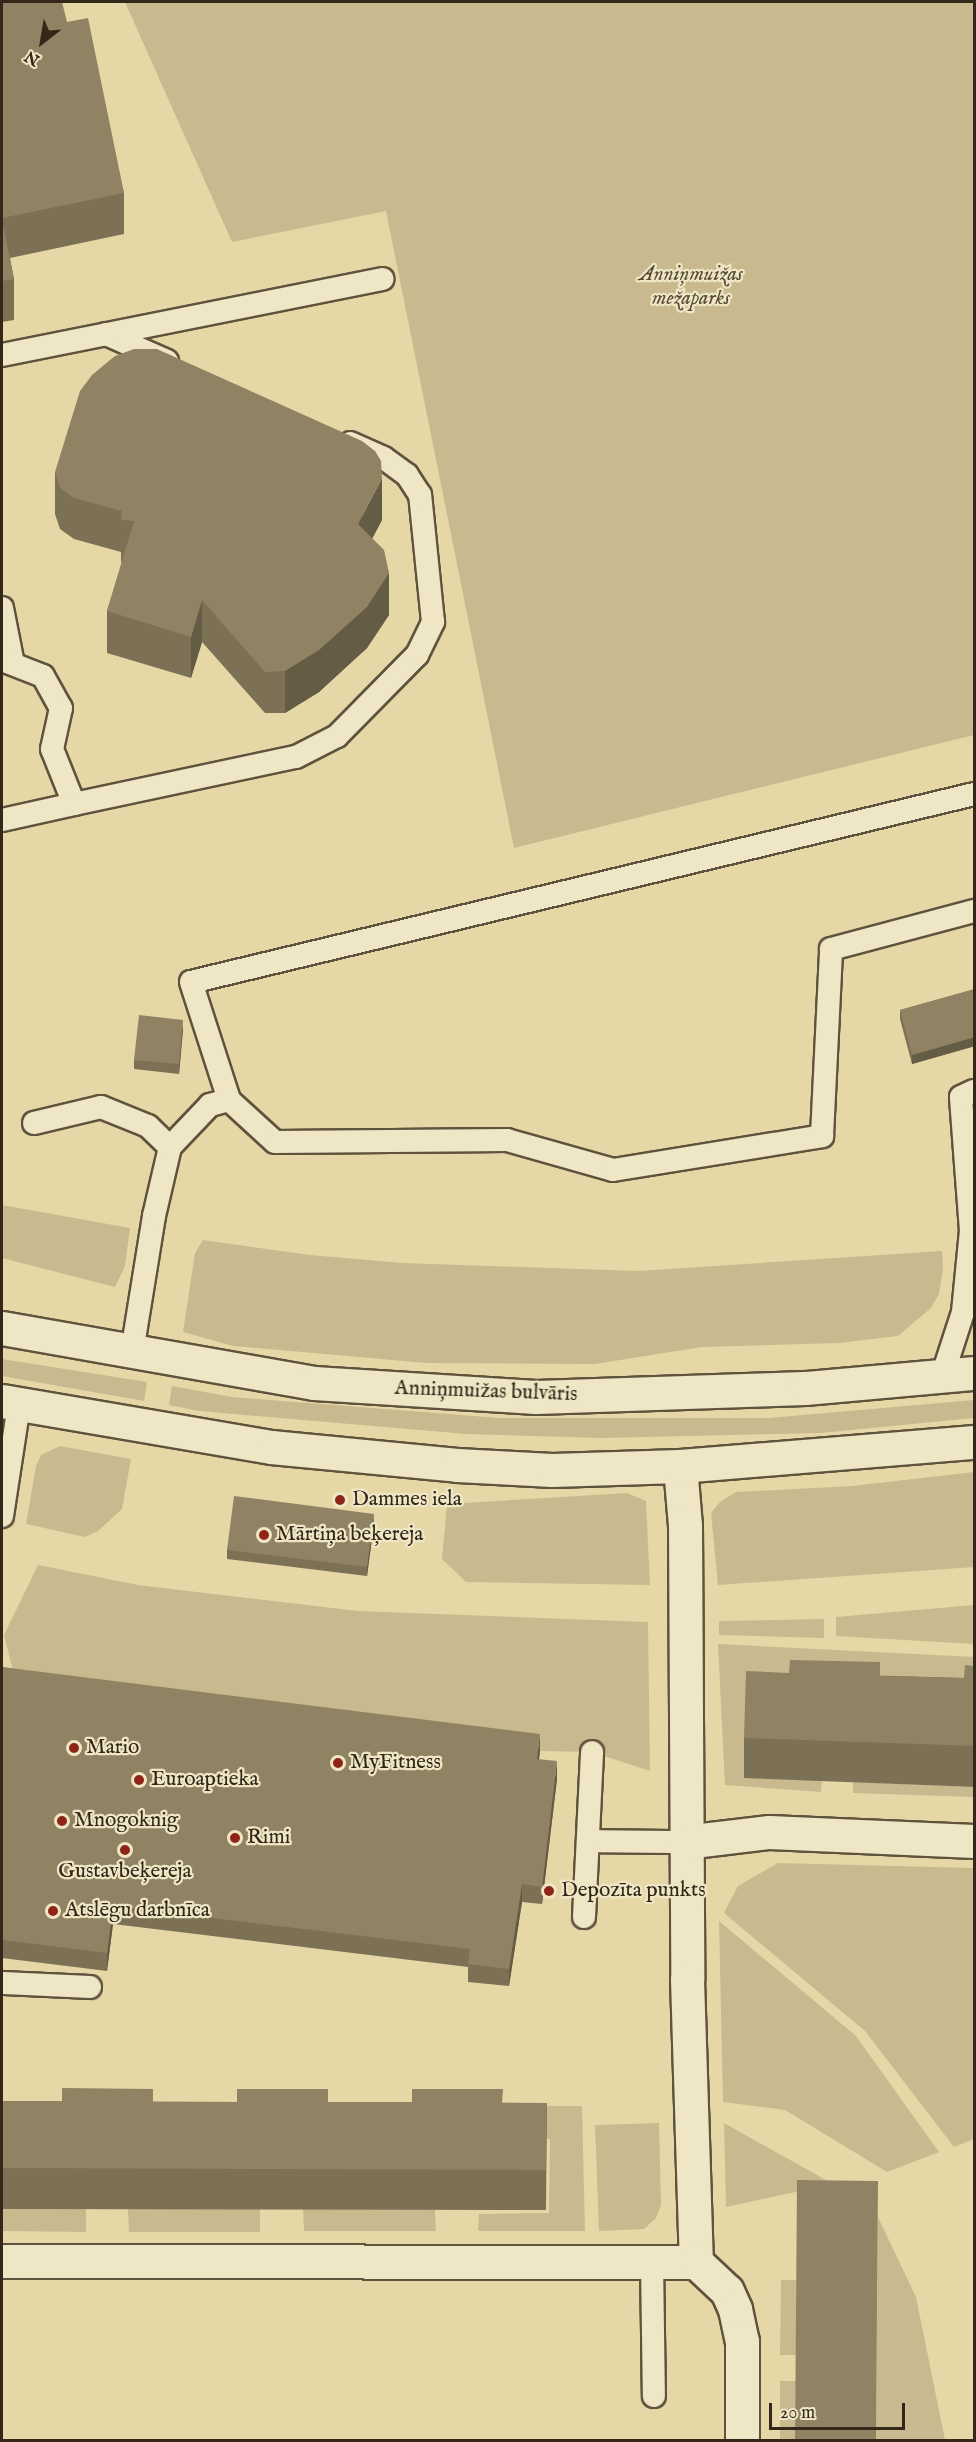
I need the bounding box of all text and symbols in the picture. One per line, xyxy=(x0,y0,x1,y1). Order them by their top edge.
north arrow xyxy=(12,12,72,72)
text: N xyxy=(22,45,44,70)
park label: Anniņmuižas mežaparks xyxy=(639,262,743,312)
street label: Anniņmuižas bulvāris xyxy=(394,1376,578,1408)
place label: Dammes iela xyxy=(352,1487,462,1513)
marker: Dammes iela xyxy=(333,1493,347,1507)
place label: Mārtiņa beķereja xyxy=(276,1522,423,1548)
marker: Mārtiņa beķereja xyxy=(257,1528,271,1542)
place label: Mario xyxy=(86,1735,139,1761)
marker: Mario xyxy=(67,1741,81,1755)
place label: MyFitness xyxy=(350,1750,441,1776)
marker: MyFitness xyxy=(331,1756,345,1770)
place label: Euroaptieka xyxy=(151,1767,259,1793)
marker: Euroaptieka xyxy=(132,1773,146,1787)
place label: Mnogoknig xyxy=(74,1808,178,1834)
marker: Mnogoknig xyxy=(55,1814,69,1828)
place label: Rimi xyxy=(247,1825,290,1851)
marker: Rimi xyxy=(228,1831,242,1845)
marker: Gustavbeķereja xyxy=(118,1843,132,1857)
place label: Gustavbeķereja xyxy=(58,1859,192,1885)
place label: Depozīta punkts xyxy=(561,1878,706,1904)
marker: Depozīta punkts xyxy=(542,1884,556,1898)
place label: Atslēgu darbnīca xyxy=(65,1898,210,1924)
marker: Atslēgu darbnīca xyxy=(46,1904,60,1918)
scale bar xyxy=(772,2391,908,2429)
text: 20 m xyxy=(780,2402,815,2425)

